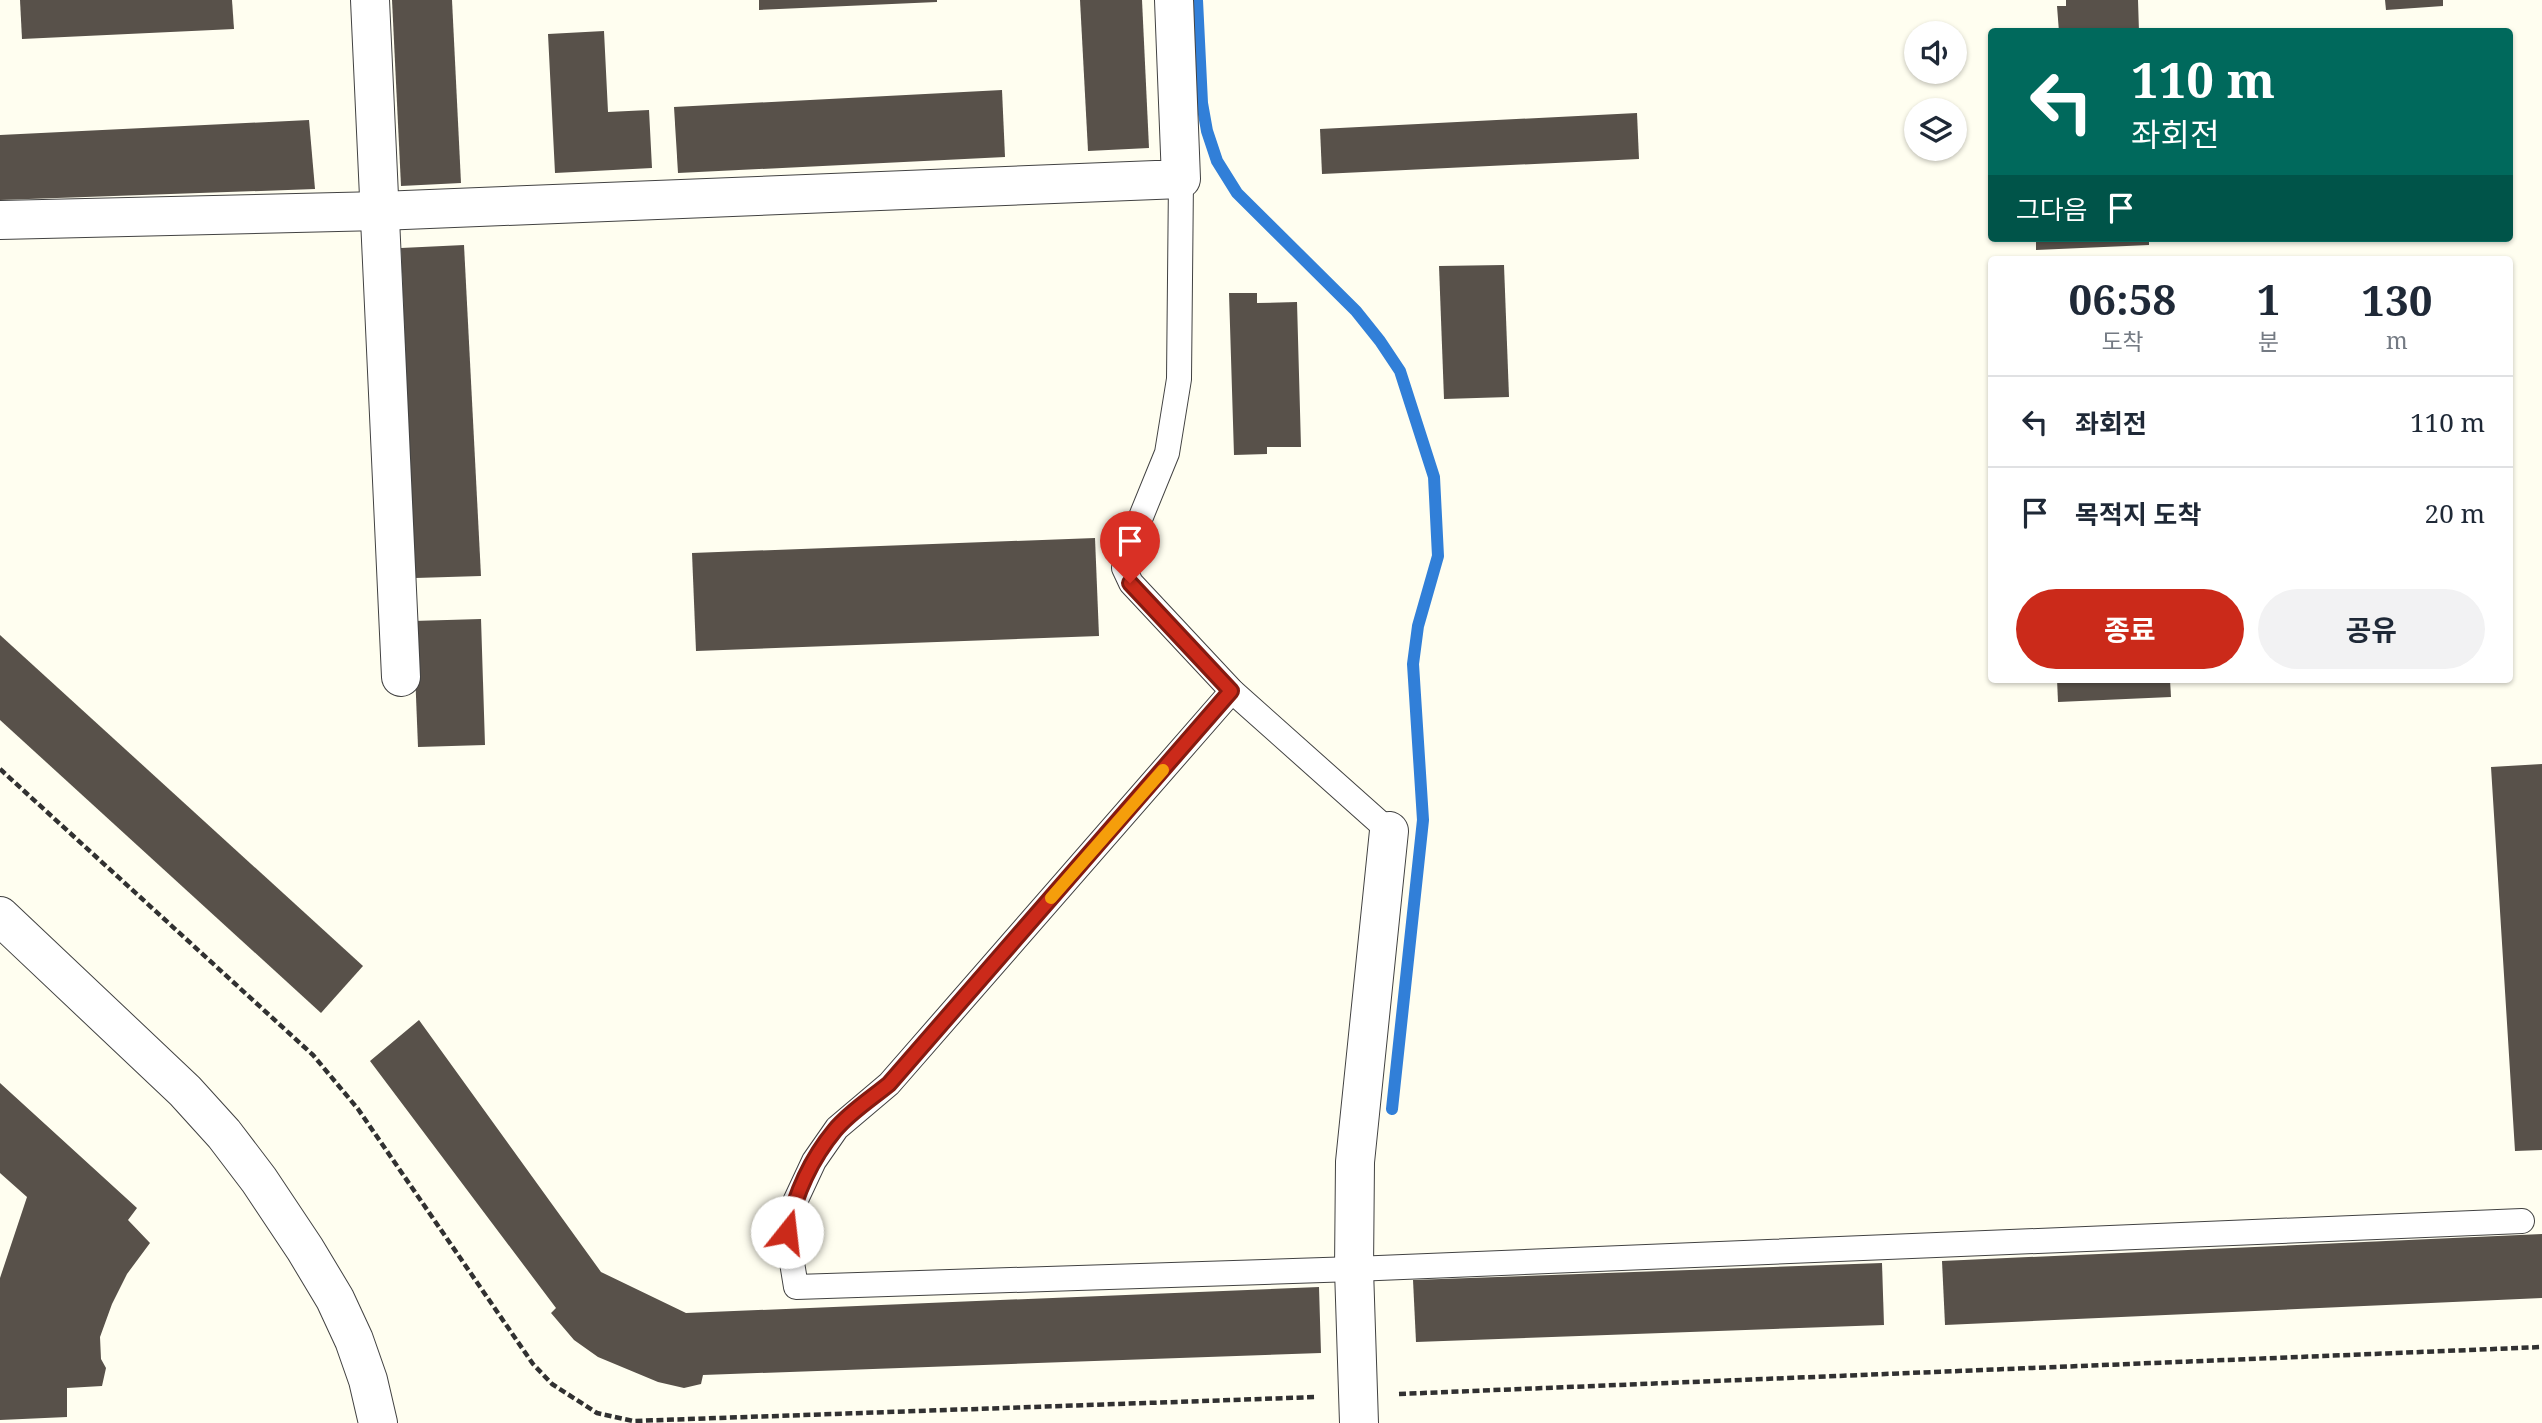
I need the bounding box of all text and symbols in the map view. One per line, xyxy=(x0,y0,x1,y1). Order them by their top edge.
map controls xyxy=(1904,21,1967,161)
button: sound xyxy=(1904,21,1967,84)
text: 110 m xyxy=(2131,46,2275,112)
icon: left xyxy=(2016,56,2107,147)
button: layers xyxy=(1904,98,1967,161)
text: 좌회전 xyxy=(2131,112,2219,155)
icon: arrive xyxy=(2102,189,2140,227)
text: 그다음 xyxy=(2016,191,2088,227)
text: 06:58 xyxy=(2069,270,2176,327)
text: 1 xyxy=(2257,270,2281,327)
text: 130 xyxy=(2361,271,2432,328)
text: m xyxy=(2386,324,2408,356)
text: 도착 xyxy=(2101,325,2144,357)
text: 분 xyxy=(2258,325,2279,357)
icon: left xyxy=(2016,403,2054,441)
text: 110 m xyxy=(2410,404,2485,440)
text: 좌회전 xyxy=(2075,405,2147,441)
icon: arrive xyxy=(2016,494,2054,532)
text: 20 m xyxy=(2425,495,2485,531)
text: 목적지 도착 xyxy=(2075,496,2201,532)
pin xyxy=(1100,511,1160,583)
icon: arrive xyxy=(1111,522,1149,560)
button: 종료 xyxy=(2016,589,2244,669)
button: 공유 xyxy=(2258,589,2485,669)
position arrow xyxy=(750,1195,824,1269)

